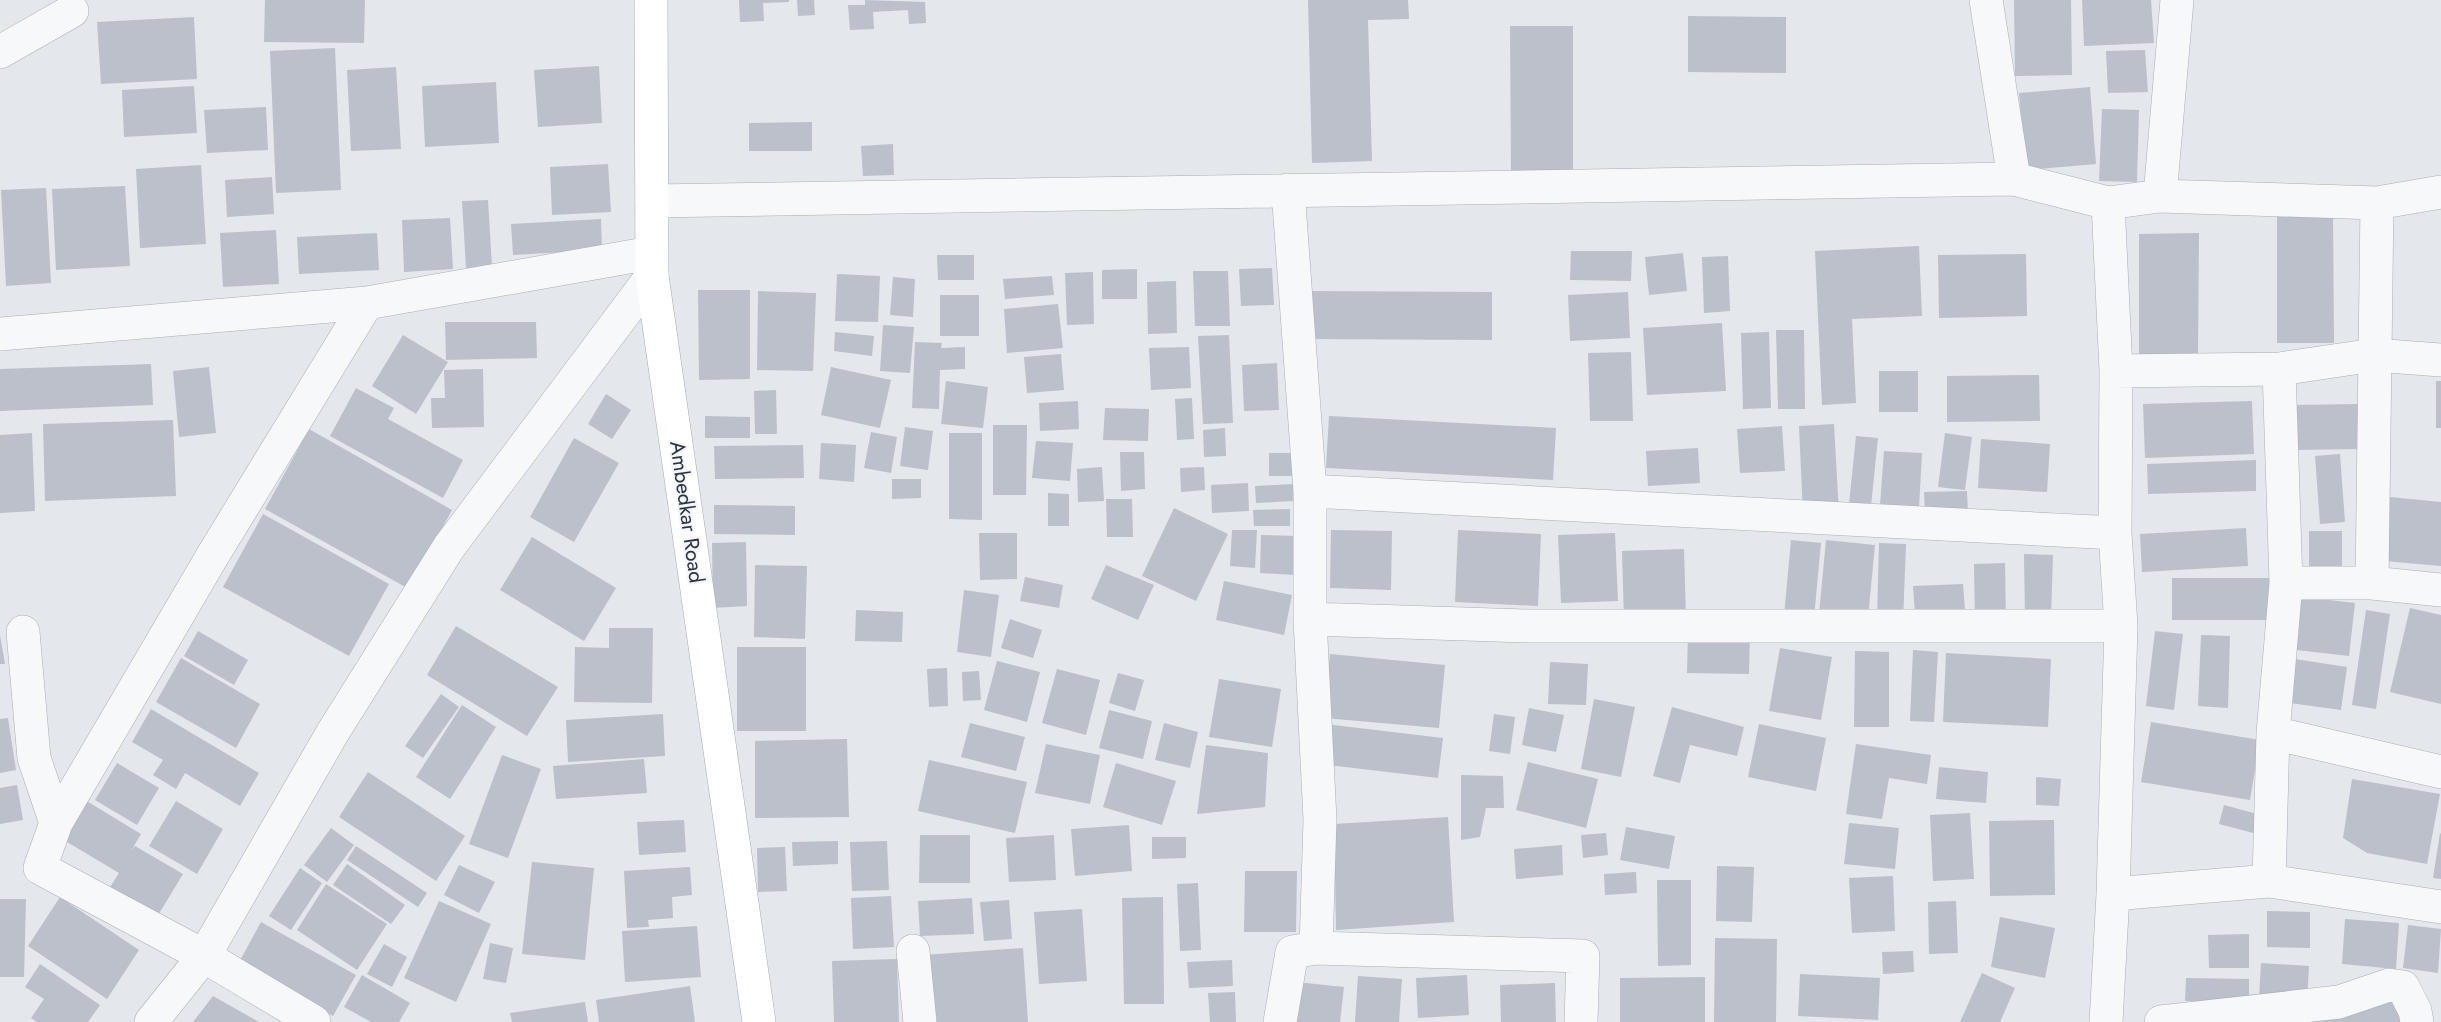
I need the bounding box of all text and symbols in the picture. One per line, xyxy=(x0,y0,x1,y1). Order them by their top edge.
street label: Ambedkar Road xyxy=(662,439,712,585)

